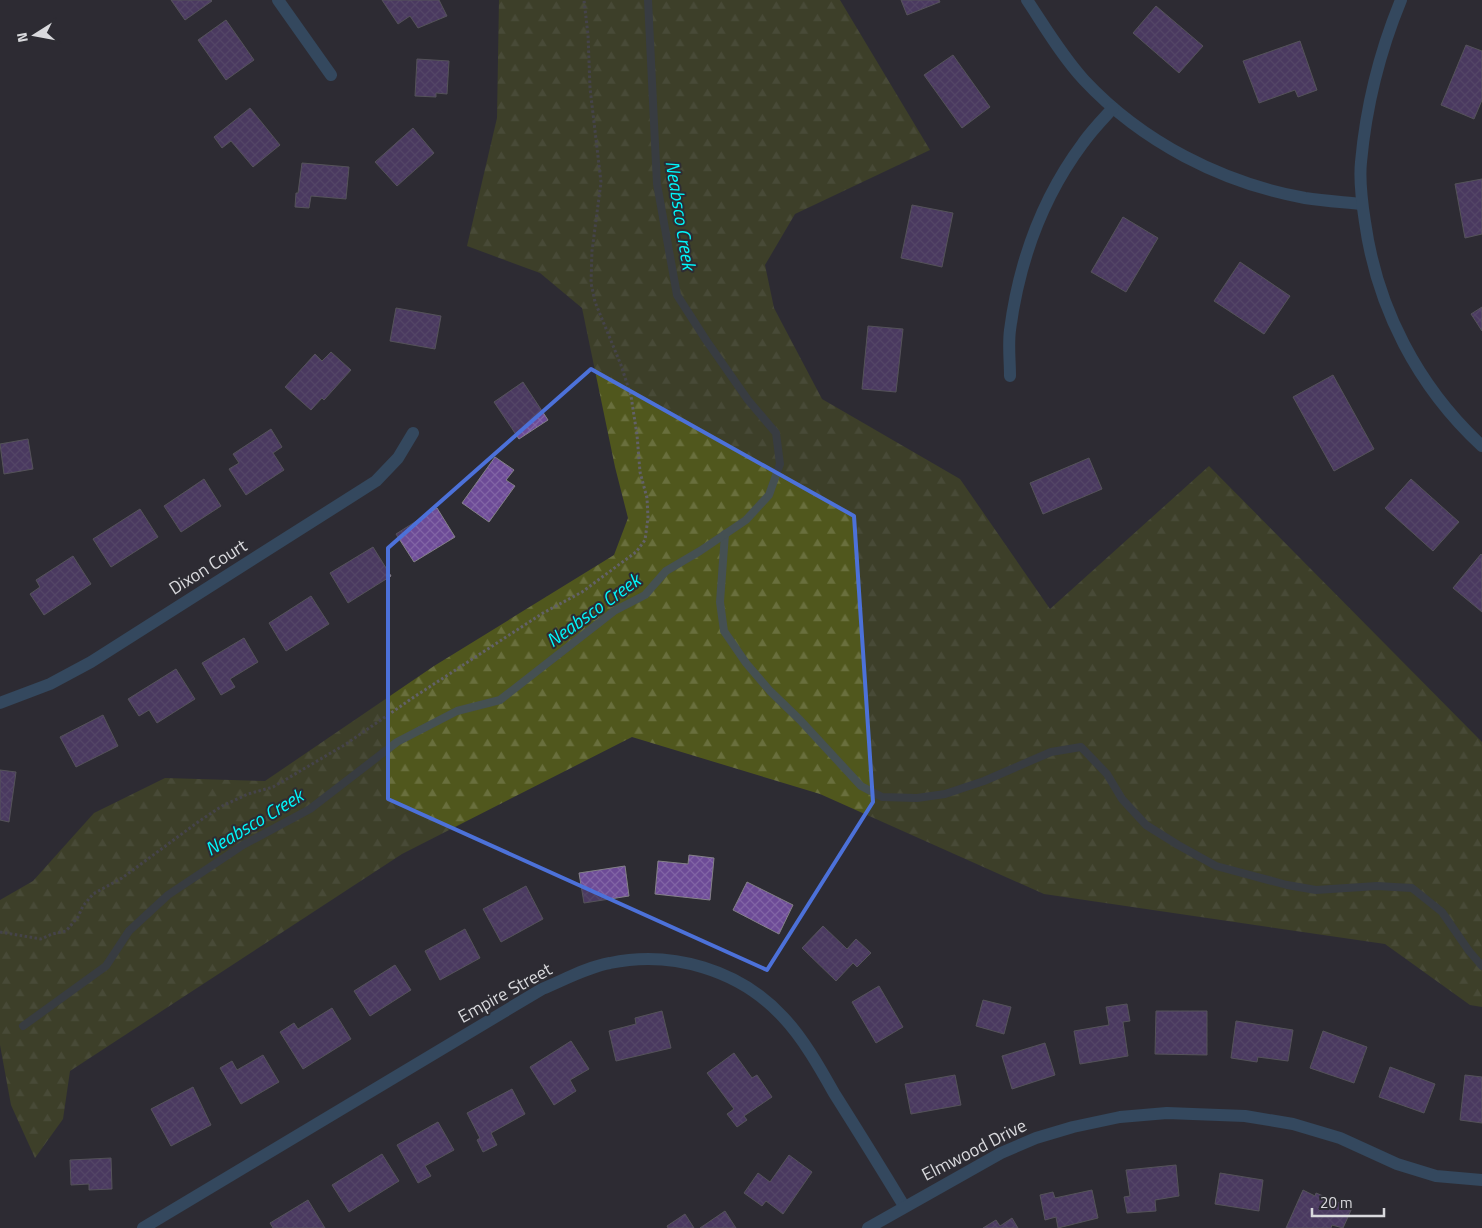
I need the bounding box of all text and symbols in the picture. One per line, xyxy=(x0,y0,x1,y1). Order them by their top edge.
north arrow xyxy=(10,10,60,60)
text: N xyxy=(11,31,33,44)
water label: Neabsco Creek xyxy=(659,158,705,274)
street label: Dixon Court xyxy=(163,531,253,601)
water label: Neabsco Creek xyxy=(540,564,648,654)
water label: Neabsco Creek xyxy=(199,779,311,862)
street label: Empire Street xyxy=(453,955,557,1030)
street label: Elmwood Drive xyxy=(917,1112,1031,1188)
scale bar xyxy=(1312,1186,1384,1218)
text: 20 m xyxy=(1320,1191,1353,1214)

